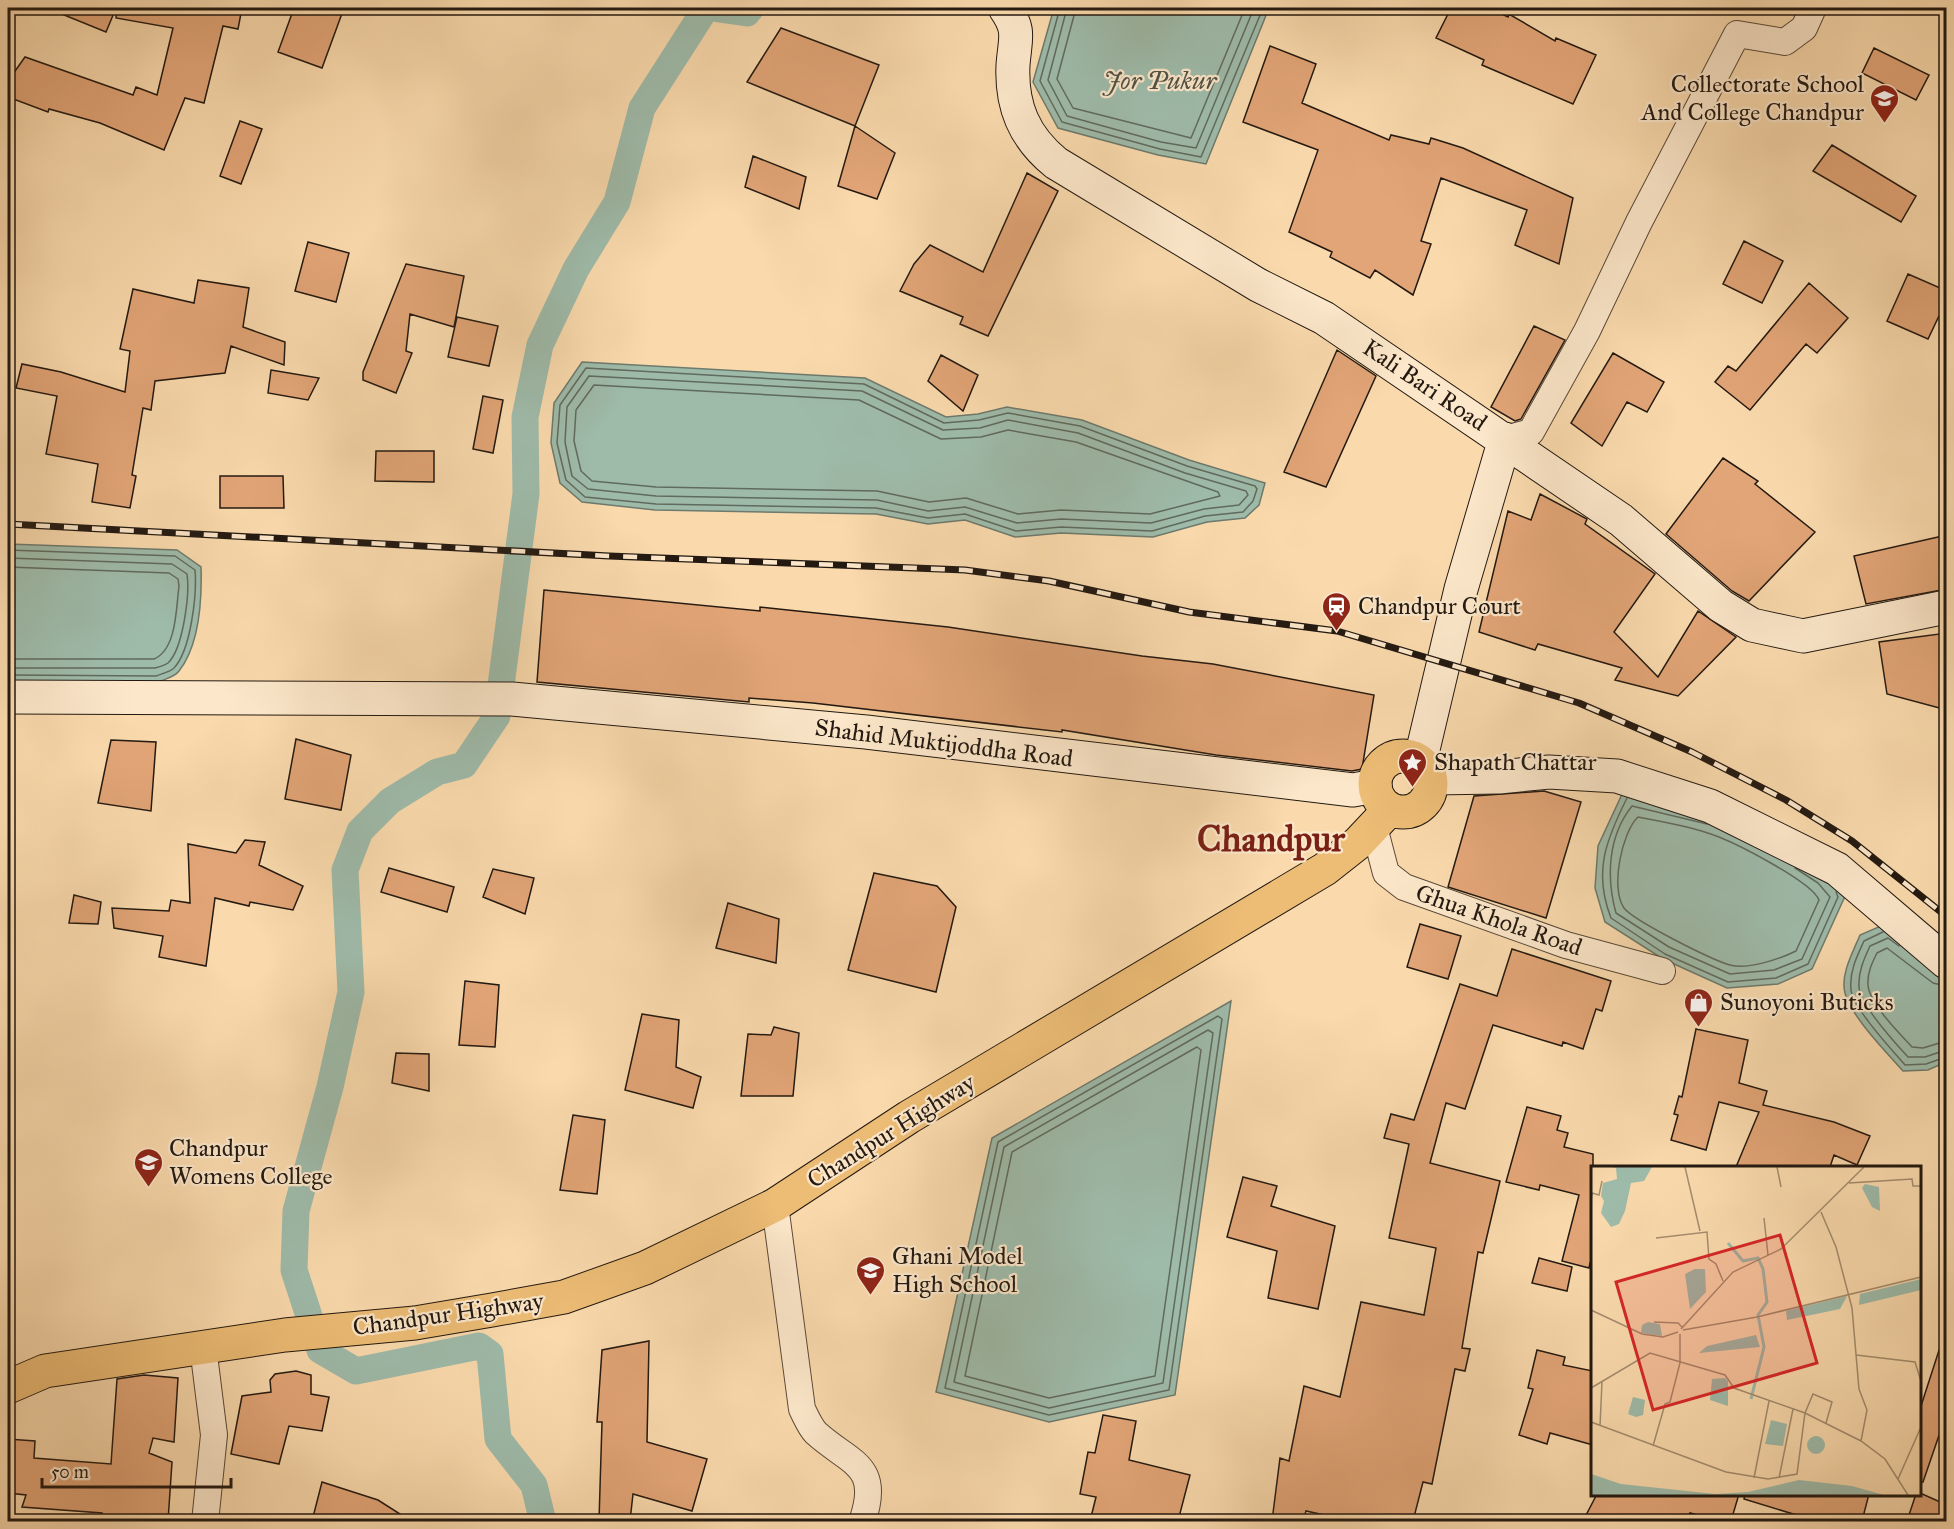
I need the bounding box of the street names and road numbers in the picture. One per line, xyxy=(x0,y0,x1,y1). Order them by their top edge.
street label: Kali Bari Road xyxy=(1357,332,1493,438)
street label: Shahid Muktijoddha Road xyxy=(813,712,1075,774)
street label: Ghua Khola Road xyxy=(1412,877,1586,963)
street label: Chandpur Highway xyxy=(802,1067,981,1195)
street label: Chandpur Highway xyxy=(351,1286,546,1342)

